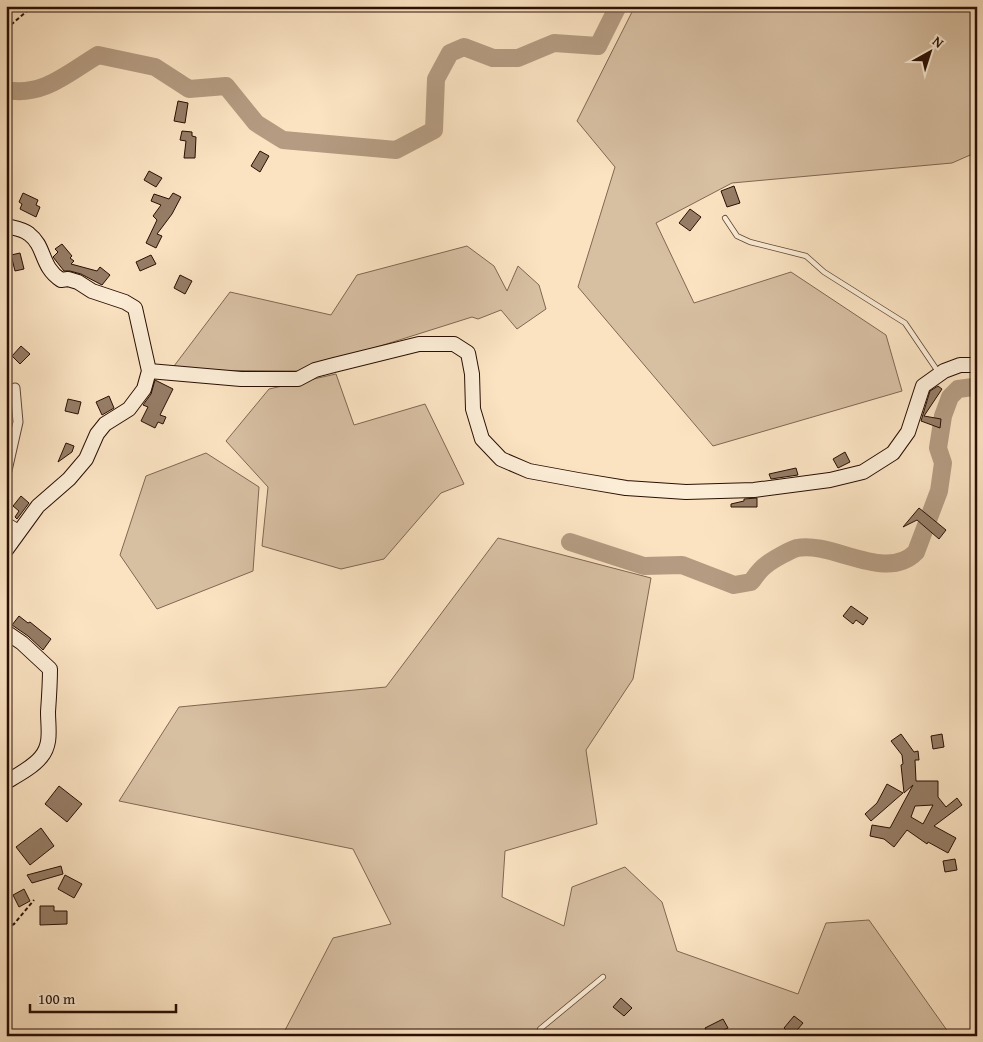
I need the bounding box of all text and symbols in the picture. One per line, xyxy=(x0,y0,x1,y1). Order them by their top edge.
north arrow xyxy=(906,28,956,78)
text: N xyxy=(928,31,949,53)
scale bar xyxy=(30,982,176,1014)
text: 100 m xyxy=(38,988,76,1009)

